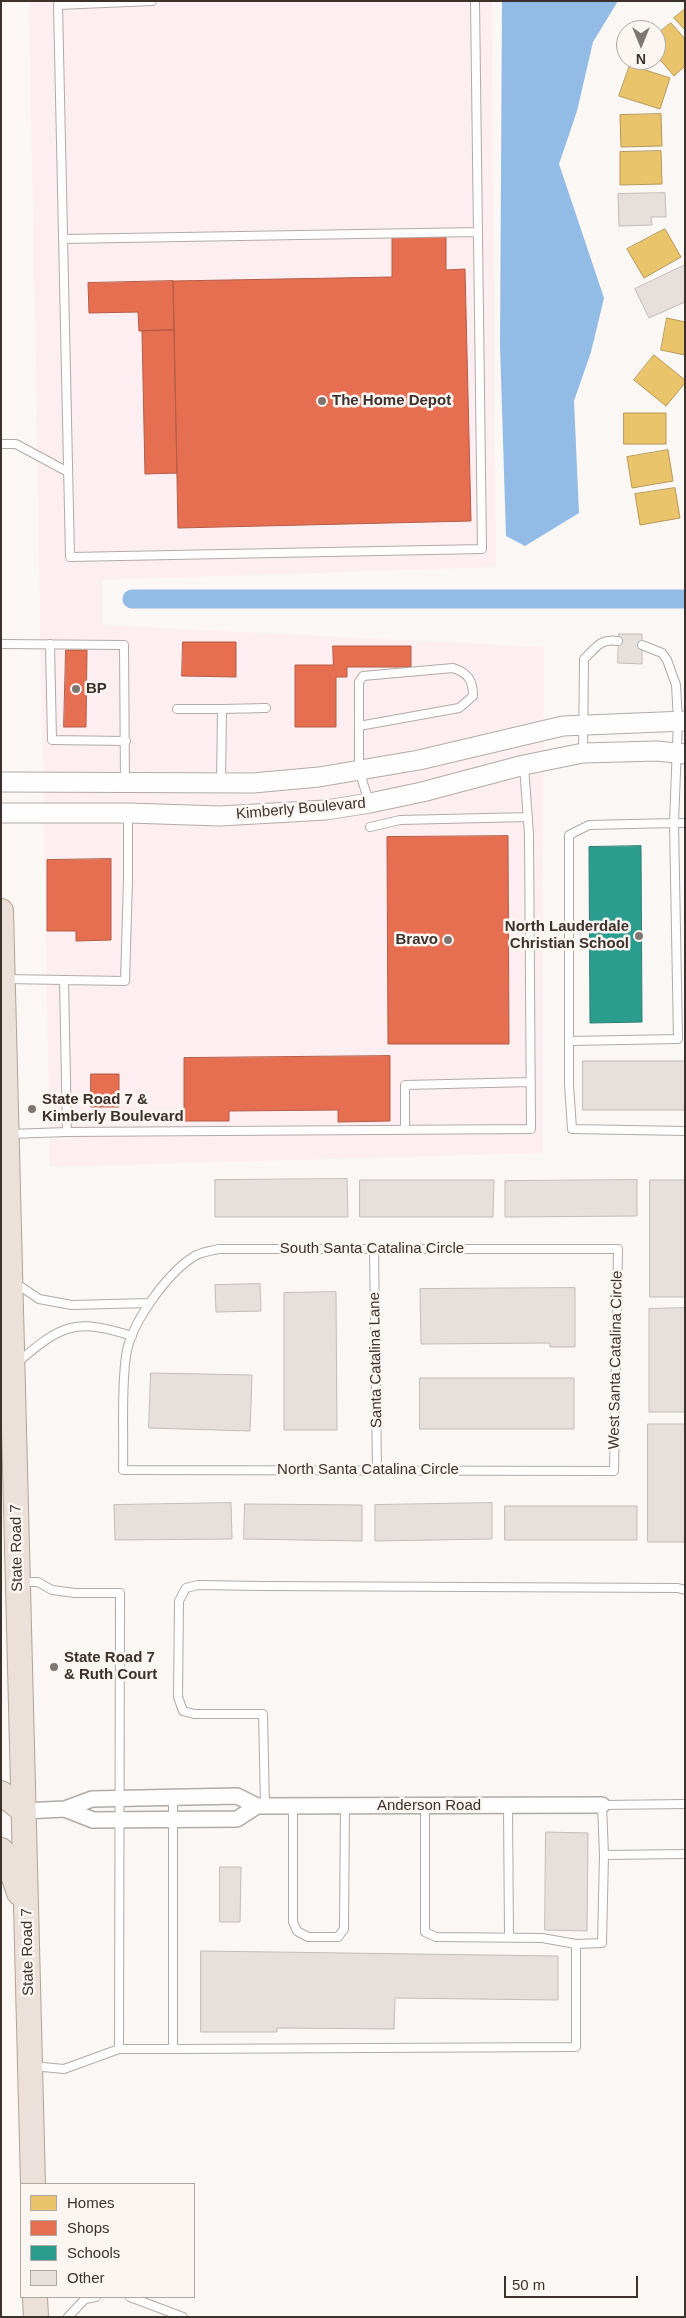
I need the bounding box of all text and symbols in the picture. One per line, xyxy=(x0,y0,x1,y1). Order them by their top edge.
north arrow xyxy=(616,20,666,70)
text: N xyxy=(636,51,646,67)
place label: The Home Depot xyxy=(332,392,451,410)
marker: The Home Depot xyxy=(316,395,328,407)
place label: BP xyxy=(86,680,107,698)
marker: BP xyxy=(70,683,82,695)
street label: Kimberly Boulevard xyxy=(235,794,367,824)
place label: North Lauderdale Christian School xyxy=(505,918,629,953)
marker: North Lauderdale Christian School xyxy=(633,930,645,942)
place label: Bravo xyxy=(395,931,438,949)
marker: Bravo xyxy=(442,934,454,946)
place label: State Road 7 & Kimberly Boulevard xyxy=(42,1091,184,1126)
marker: State Road 7 & Kimberly Boulevard xyxy=(26,1103,38,1115)
street label: South Santa Catalina Circle xyxy=(280,1240,464,1258)
street label: West Santa Catalina Circle xyxy=(605,1270,627,1450)
street label: Santa Catalina Lane xyxy=(366,1292,386,1428)
street label: North Santa Catalina Circle xyxy=(277,1461,459,1479)
street label: State Road 7 xyxy=(7,1504,27,1592)
place label: State Road 7 & Ruth Court xyxy=(64,1649,157,1684)
marker: State Road 7 & Ruth Court xyxy=(48,1661,60,1673)
street label: Anderson Road xyxy=(377,1797,481,1815)
street label: State Road 7 xyxy=(18,1908,38,1996)
legend xyxy=(20,2183,195,2298)
text: Homes xyxy=(67,2194,115,2211)
text: Shops xyxy=(67,2219,110,2236)
text: Schools xyxy=(67,2244,120,2261)
scale bar xyxy=(506,2266,640,2298)
text: Other xyxy=(67,2269,105,2286)
text: 50 m xyxy=(512,2276,545,2293)

